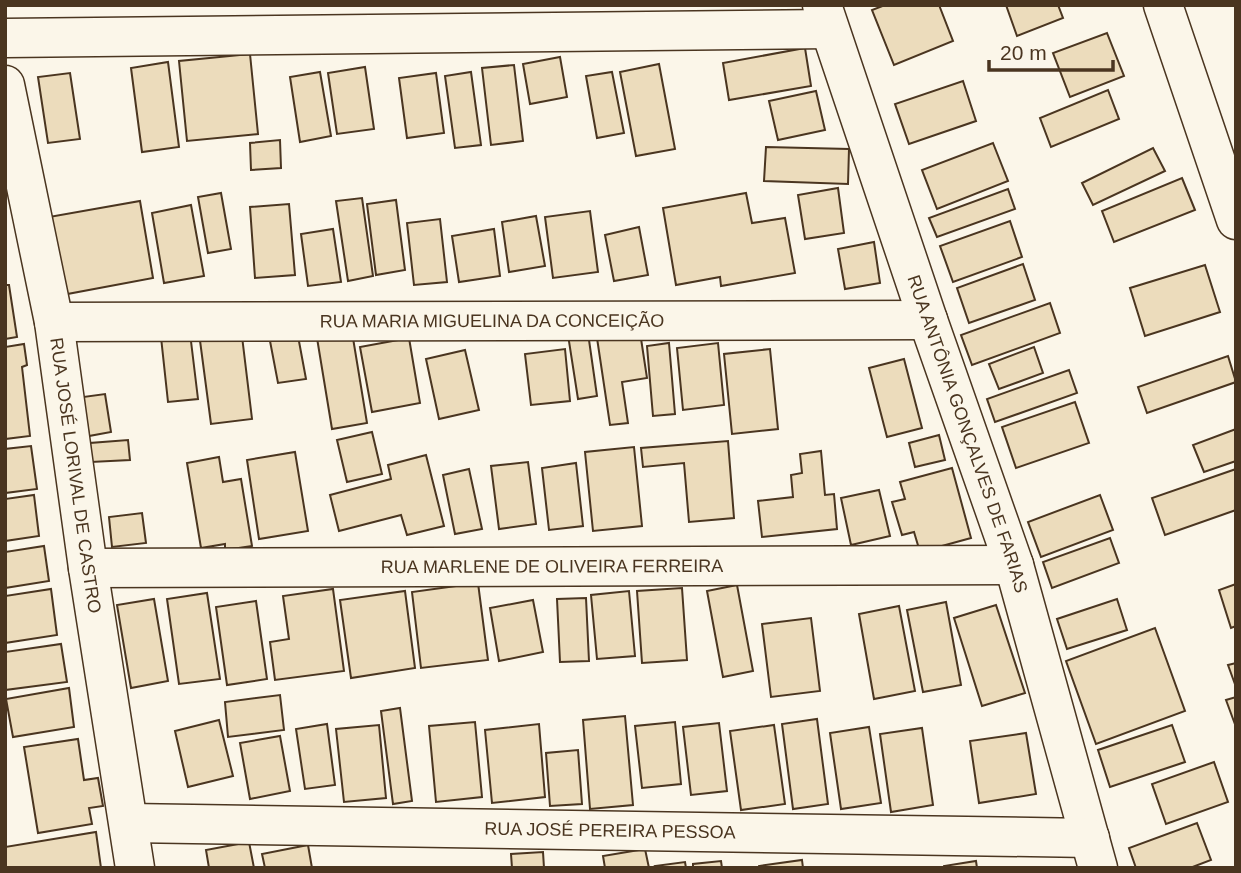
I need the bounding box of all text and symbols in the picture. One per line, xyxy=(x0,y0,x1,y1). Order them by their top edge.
scale bar xyxy=(989,28,1113,72)
text: 20 m xyxy=(1000,41,1047,64)
street label: RUA ANTÔNIA GONÇALVES DE FARIAS xyxy=(904,272,1031,595)
street label: RUA MARIA MIGUELINA DA CONCEIÇÃO xyxy=(320,310,664,331)
street label: RUA JOSÉ LORIVAL DE CASTRO xyxy=(46,336,105,615)
street label: RUA MARLENE DE OLIVEIRA FERREIRA xyxy=(381,556,723,577)
street label: RUA JOSÉ PEREIRA PESSOA xyxy=(484,819,736,842)

